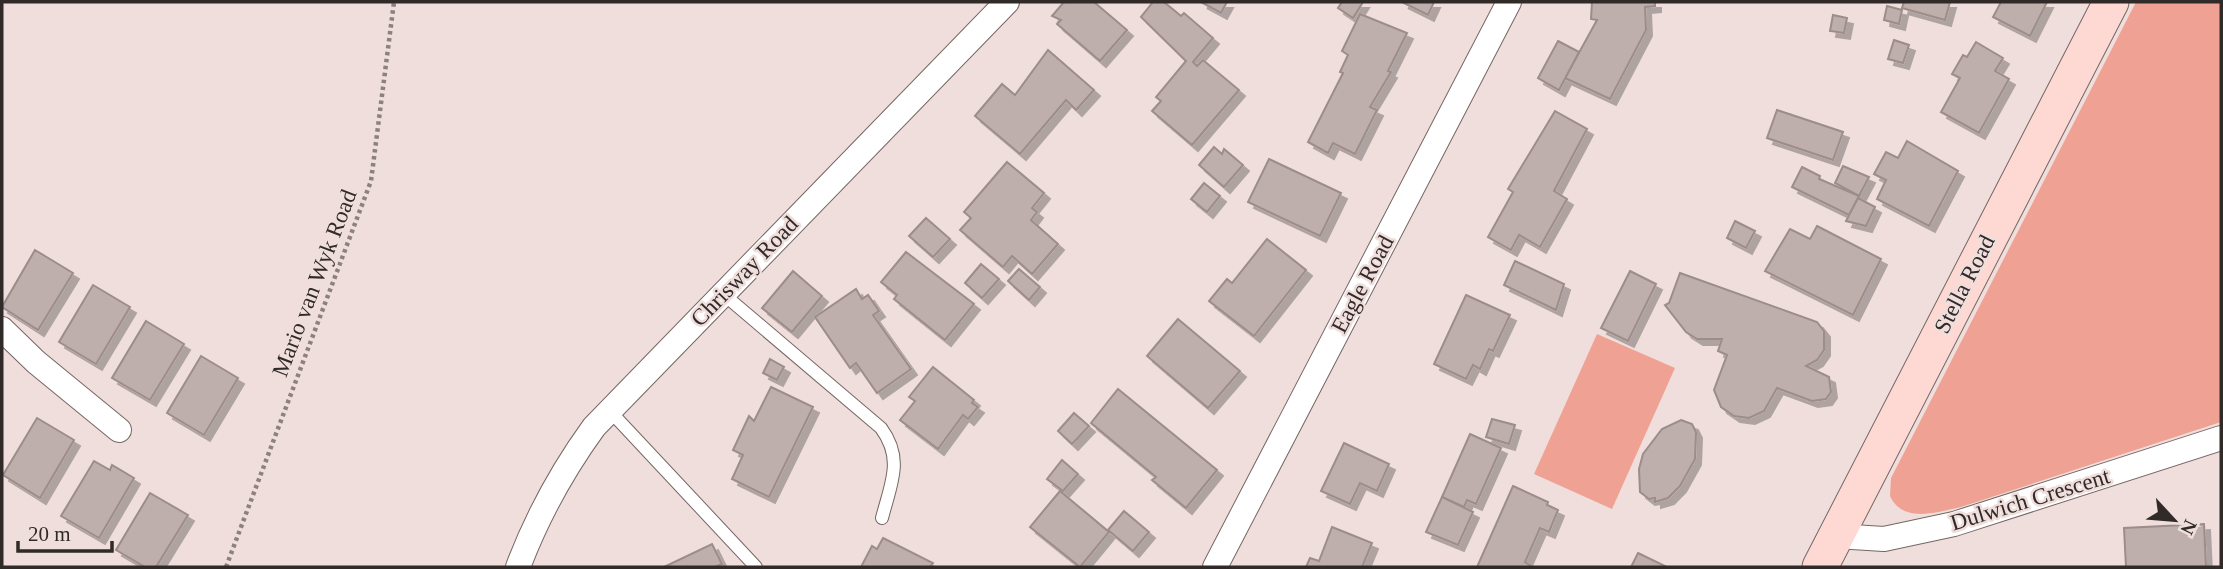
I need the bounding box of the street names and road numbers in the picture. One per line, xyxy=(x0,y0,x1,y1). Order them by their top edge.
street label: Mario van Wyk Road xyxy=(267,186,362,380)
street label: Chrisway Road xyxy=(686,211,803,331)
street label: Eagle Road xyxy=(1326,231,1399,337)
street label: Stella Road xyxy=(1929,231,2000,337)
street label: Dulwich Crescent xyxy=(1947,463,2113,536)

